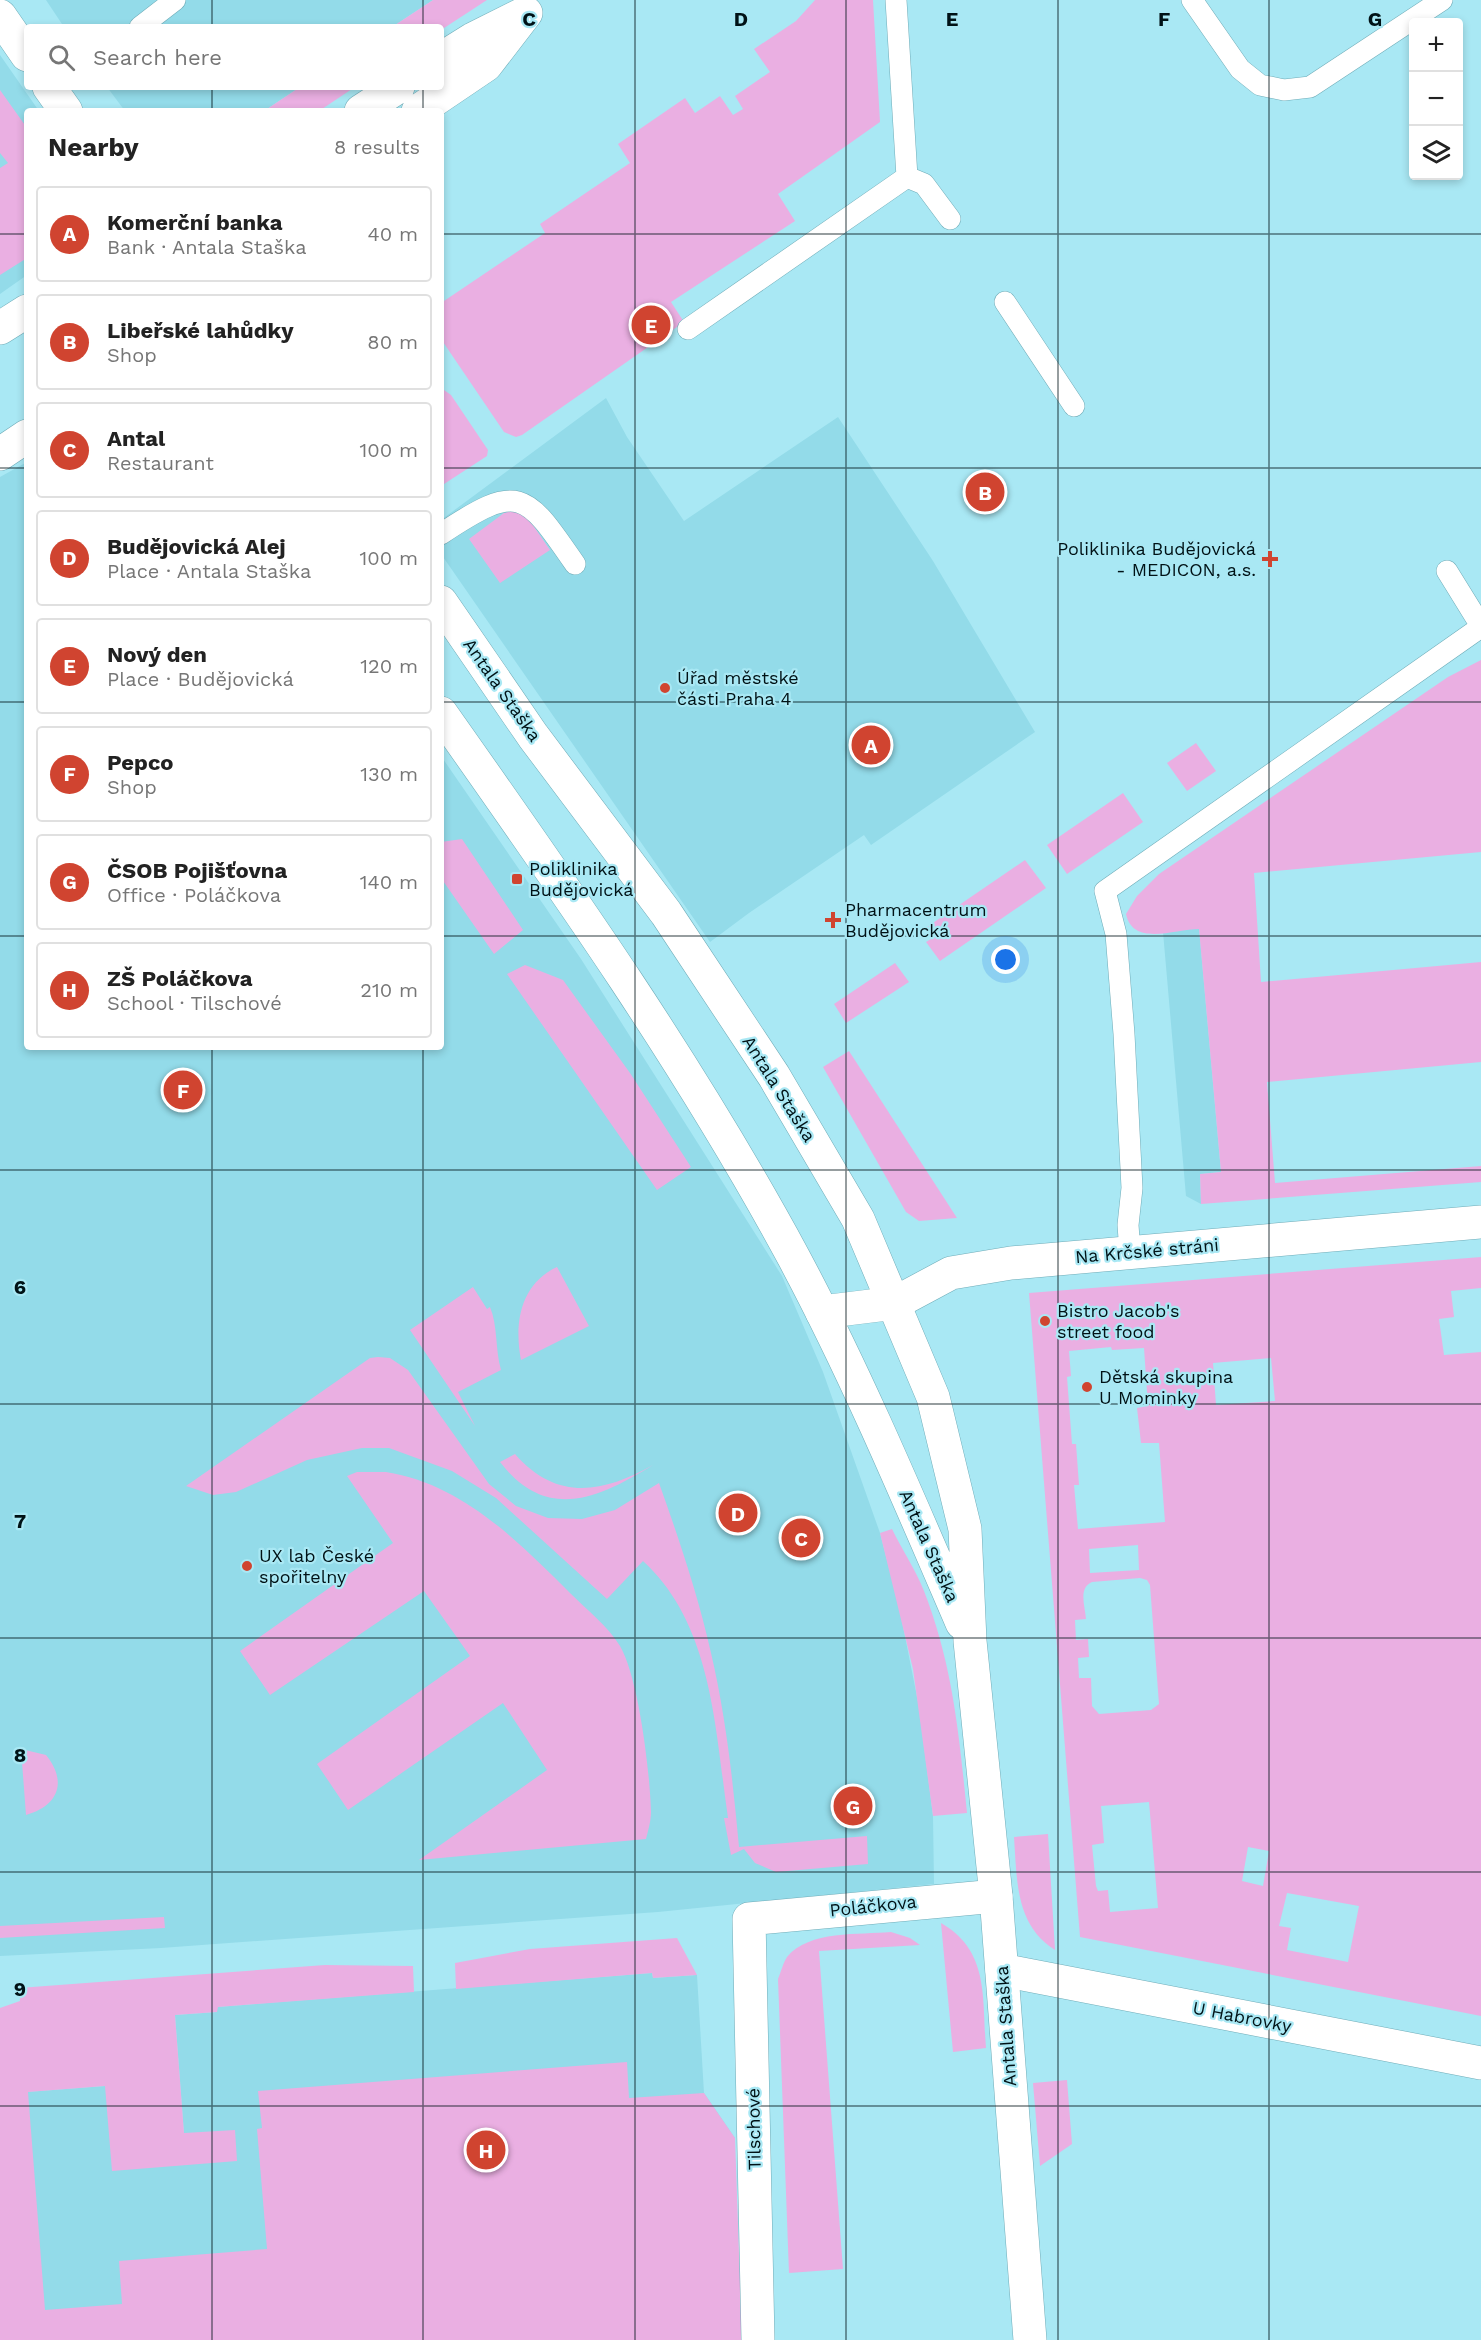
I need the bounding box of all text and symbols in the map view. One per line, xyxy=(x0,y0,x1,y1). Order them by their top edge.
text: C xyxy=(522,7,536,31)
text: D xyxy=(734,7,748,31)
text: E xyxy=(946,7,958,31)
text: F xyxy=(1158,7,1170,31)
text: G xyxy=(1368,7,1382,31)
map controls xyxy=(1409,18,1463,180)
button: + xyxy=(1409,18,1463,72)
search box xyxy=(24,24,444,90)
icon: search xyxy=(45,41,78,74)
text: Search here xyxy=(93,45,222,70)
button: − xyxy=(1409,72,1463,126)
button: layers xyxy=(1409,126,1463,180)
text: Nearby xyxy=(48,132,139,162)
text: 8 results xyxy=(334,135,420,159)
text: Komerční banka xyxy=(107,210,283,235)
text: A xyxy=(63,222,76,246)
text: 40 m xyxy=(367,222,418,246)
text: Bank · Antala Staška xyxy=(107,235,306,259)
pin: E xyxy=(632,302,670,348)
text: Libeřské lahůdky xyxy=(107,318,294,343)
text: B xyxy=(63,330,76,354)
text: 80 m xyxy=(367,330,418,354)
text: Shop xyxy=(107,343,157,367)
text: Antal xyxy=(107,426,165,451)
text: C xyxy=(63,438,76,462)
text: 100 m xyxy=(359,438,418,462)
text: Restaurant xyxy=(107,451,214,475)
pin: B xyxy=(966,470,1004,514)
text: Budějovická Alej xyxy=(107,534,286,559)
place label: Poliklinika Budějovická - MEDICON, a.s. xyxy=(1057,538,1256,580)
text: D xyxy=(62,546,77,570)
text: 100 m xyxy=(359,546,418,570)
marker: Poliklinika Budějovická - MEDICON, a.s. xyxy=(1261,550,1279,568)
text: Place · Antala Staška xyxy=(107,559,311,583)
street label: Antala Staška xyxy=(459,634,546,745)
text: Nový den xyxy=(107,642,207,667)
text: E xyxy=(63,654,76,678)
text: 120 m xyxy=(360,654,418,678)
text: Place · Budějovická xyxy=(107,667,294,691)
place label: Úřad městské části Praha 4 xyxy=(677,667,799,709)
marker: Úřad městské části Praha 4 xyxy=(658,681,672,695)
pin: A xyxy=(852,722,890,768)
text: Pepco xyxy=(107,750,174,775)
text: F xyxy=(63,762,76,786)
text: 130 m xyxy=(360,762,418,786)
text: Shop xyxy=(107,775,157,799)
text: ČSOB Pojišťovna xyxy=(107,858,287,883)
place label: Poliklinika Budějovická xyxy=(529,858,634,900)
text: G xyxy=(62,870,77,894)
text: 140 m xyxy=(360,870,418,894)
marker: Poliklinika Budějovická xyxy=(510,872,524,886)
text: Office · Poláčkova xyxy=(107,883,281,907)
place label: Pharmacentrum Budějovická xyxy=(845,899,987,941)
marker: Pharmacentrum Budějovická xyxy=(826,913,840,927)
your location xyxy=(991,945,1020,974)
text: ZŠ Poláčkova xyxy=(107,966,252,991)
text: H xyxy=(62,978,77,1002)
text: 210 m xyxy=(360,978,418,1002)
text: School · Tilschové xyxy=(107,991,282,1015)
street label: Antala Staška xyxy=(738,1032,820,1146)
pin: F xyxy=(164,1068,202,1112)
street label: Na Krčské stráni xyxy=(1074,1234,1220,1267)
text: 6 xyxy=(14,1275,26,1299)
place label: Bistro Jacob's street food xyxy=(1057,1300,1180,1342)
marker: Bistro Jacob's street food xyxy=(1038,1314,1052,1328)
place label: Dětská skupina U Mominky xyxy=(1099,1366,1233,1408)
marker: Dětská skupina U Mominky xyxy=(1080,1380,1094,1394)
street label: Antala Staška xyxy=(895,1486,964,1605)
pin: D xyxy=(718,1490,758,1536)
text: 7 xyxy=(14,1509,26,1533)
pin: C xyxy=(782,1516,820,1560)
place label: UX lab České spořitelny xyxy=(259,1545,374,1587)
marker: UX lab České spořitelny xyxy=(240,1559,254,1573)
text: 8 xyxy=(14,1743,26,1767)
pin: G xyxy=(834,1784,872,1828)
street label: Poláčkova xyxy=(828,1890,918,1921)
street label: Antala Staška xyxy=(991,1965,1020,2087)
text: 9 xyxy=(14,1977,26,2001)
street label: U Habrovky xyxy=(1191,1997,1294,2037)
street label: Tilschové xyxy=(742,2088,765,2170)
pin: H xyxy=(466,2128,506,2172)

